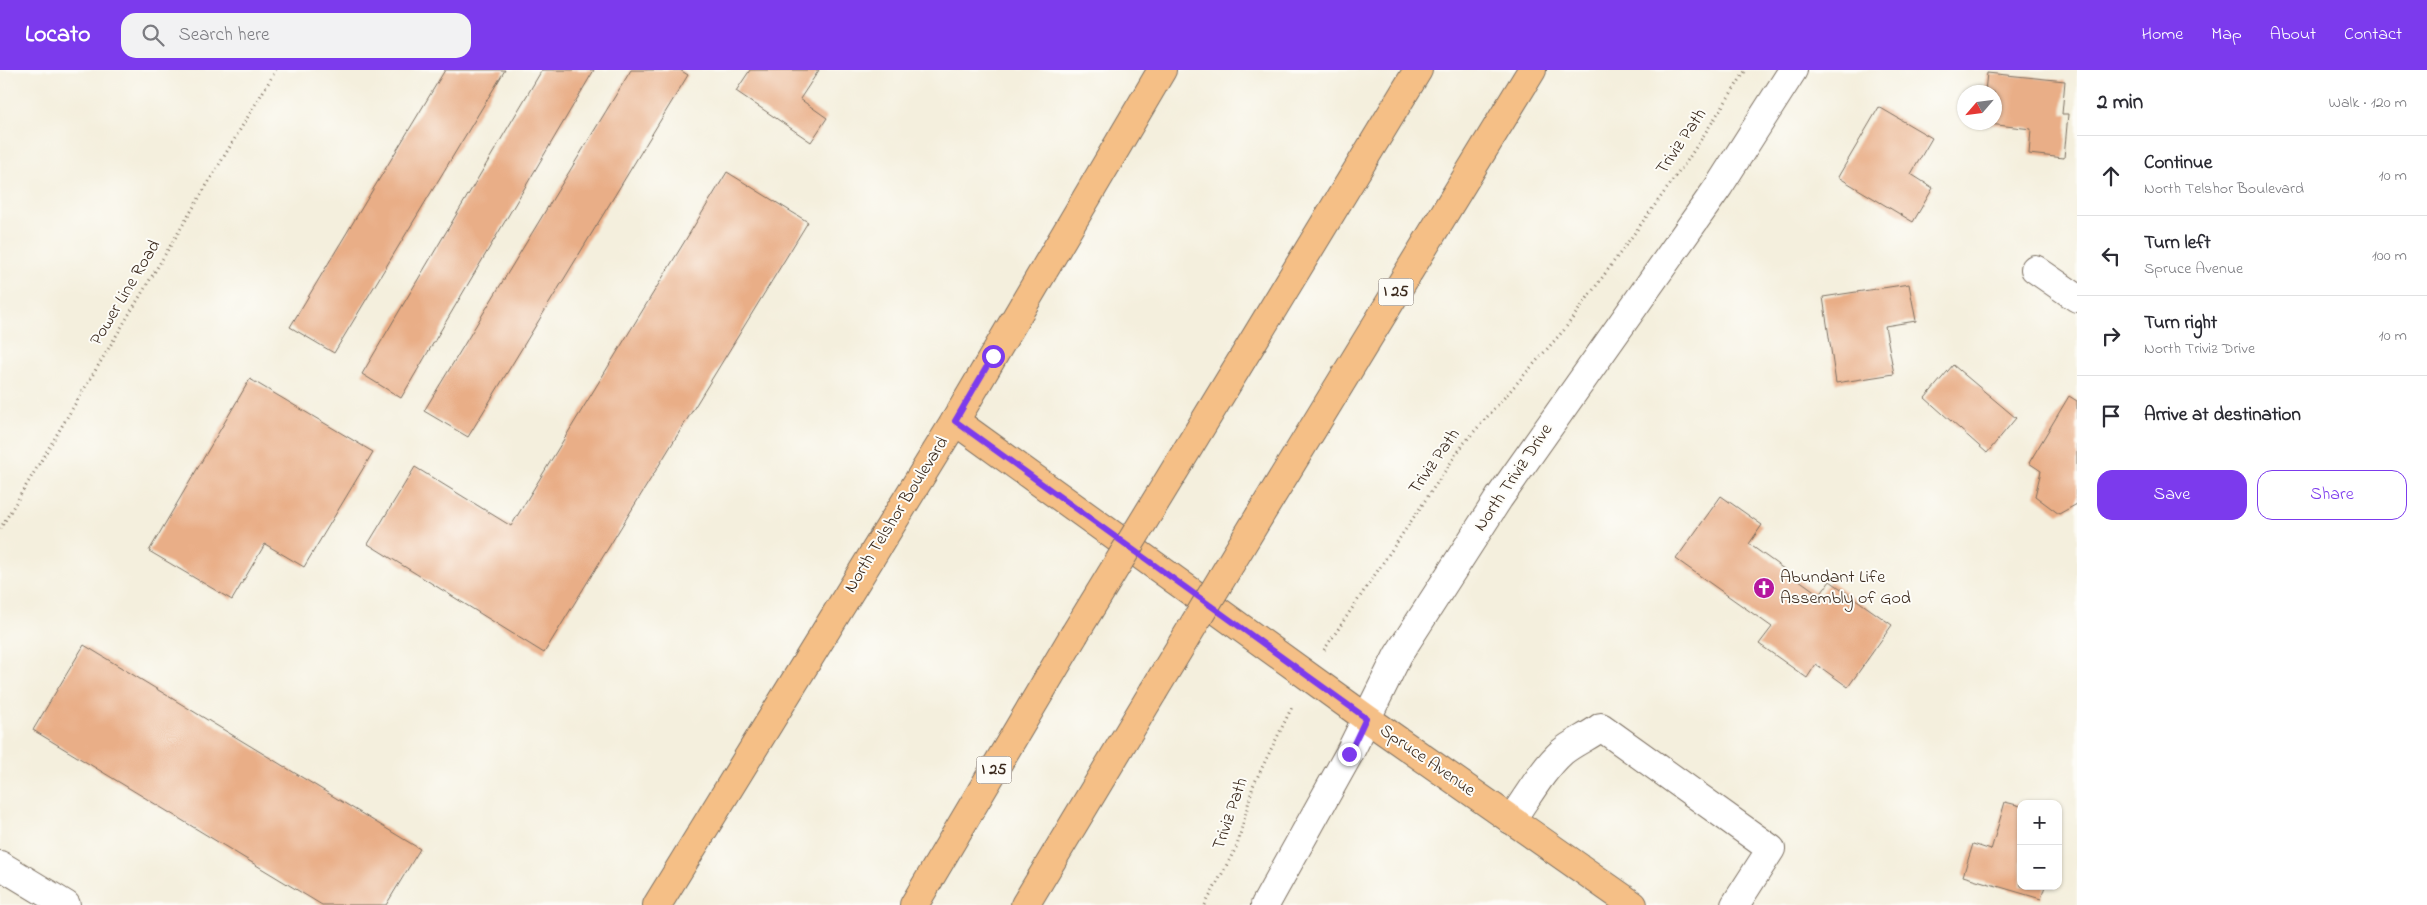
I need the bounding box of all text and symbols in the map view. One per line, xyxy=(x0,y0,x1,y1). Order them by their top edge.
search box xyxy=(121,13,471,58)
text: Locato xyxy=(25,18,91,53)
icon: search xyxy=(139,21,167,49)
text: Search here xyxy=(179,22,270,49)
text: Home xyxy=(2142,22,2183,48)
text: Map xyxy=(2211,22,2242,48)
text: About xyxy=(2270,22,2316,48)
text: Contact xyxy=(2344,22,2402,48)
north arrow xyxy=(1957,85,2002,130)
text: 2 min xyxy=(2097,88,2143,118)
text: Walk · 120 m xyxy=(2328,91,2407,115)
street label: Triviz Path xyxy=(1650,104,1714,180)
text: Continue xyxy=(2144,150,2212,177)
icon: ahead xyxy=(2097,162,2125,190)
text: 10 m xyxy=(2379,164,2407,188)
text: North Telshor Boulevard xyxy=(2144,177,2304,201)
text: Turn left xyxy=(2144,230,2211,257)
street label: Power Line Road xyxy=(84,235,168,351)
icon: left xyxy=(2097,242,2125,270)
text: 100 m xyxy=(2372,244,2407,268)
text: Spruce Avenue xyxy=(2144,257,2243,281)
road number: I 25 xyxy=(1378,278,1414,306)
text: Turn right xyxy=(2144,310,2217,337)
icon: right xyxy=(2097,322,2125,350)
text: 10 m xyxy=(2379,324,2407,348)
text: North Triviz Drive xyxy=(2144,337,2255,361)
route start xyxy=(982,345,1005,368)
icon: arrive xyxy=(2097,402,2125,430)
text: Arrive at destination xyxy=(2144,402,2301,429)
street label: North Triviz Drive xyxy=(1468,418,1560,537)
street label: Triviz Path xyxy=(1403,424,1467,500)
street label: North Telshor Boulevard xyxy=(838,432,956,598)
button: Save xyxy=(2097,470,2247,520)
button: Share xyxy=(2257,470,2407,520)
place label: Abundant Life Assembly of God xyxy=(1780,565,1911,612)
church icon: Abundant Life Assembly of God xyxy=(1752,576,1776,600)
street label: Spruce Avenue xyxy=(1374,718,1481,804)
route end xyxy=(1338,743,1361,766)
road number: I 25 xyxy=(976,756,1012,784)
street label: Triviz Path xyxy=(1206,774,1256,854)
map controls xyxy=(2017,800,2062,890)
button: + xyxy=(2017,800,2062,845)
button: − xyxy=(2017,845,2062,890)

